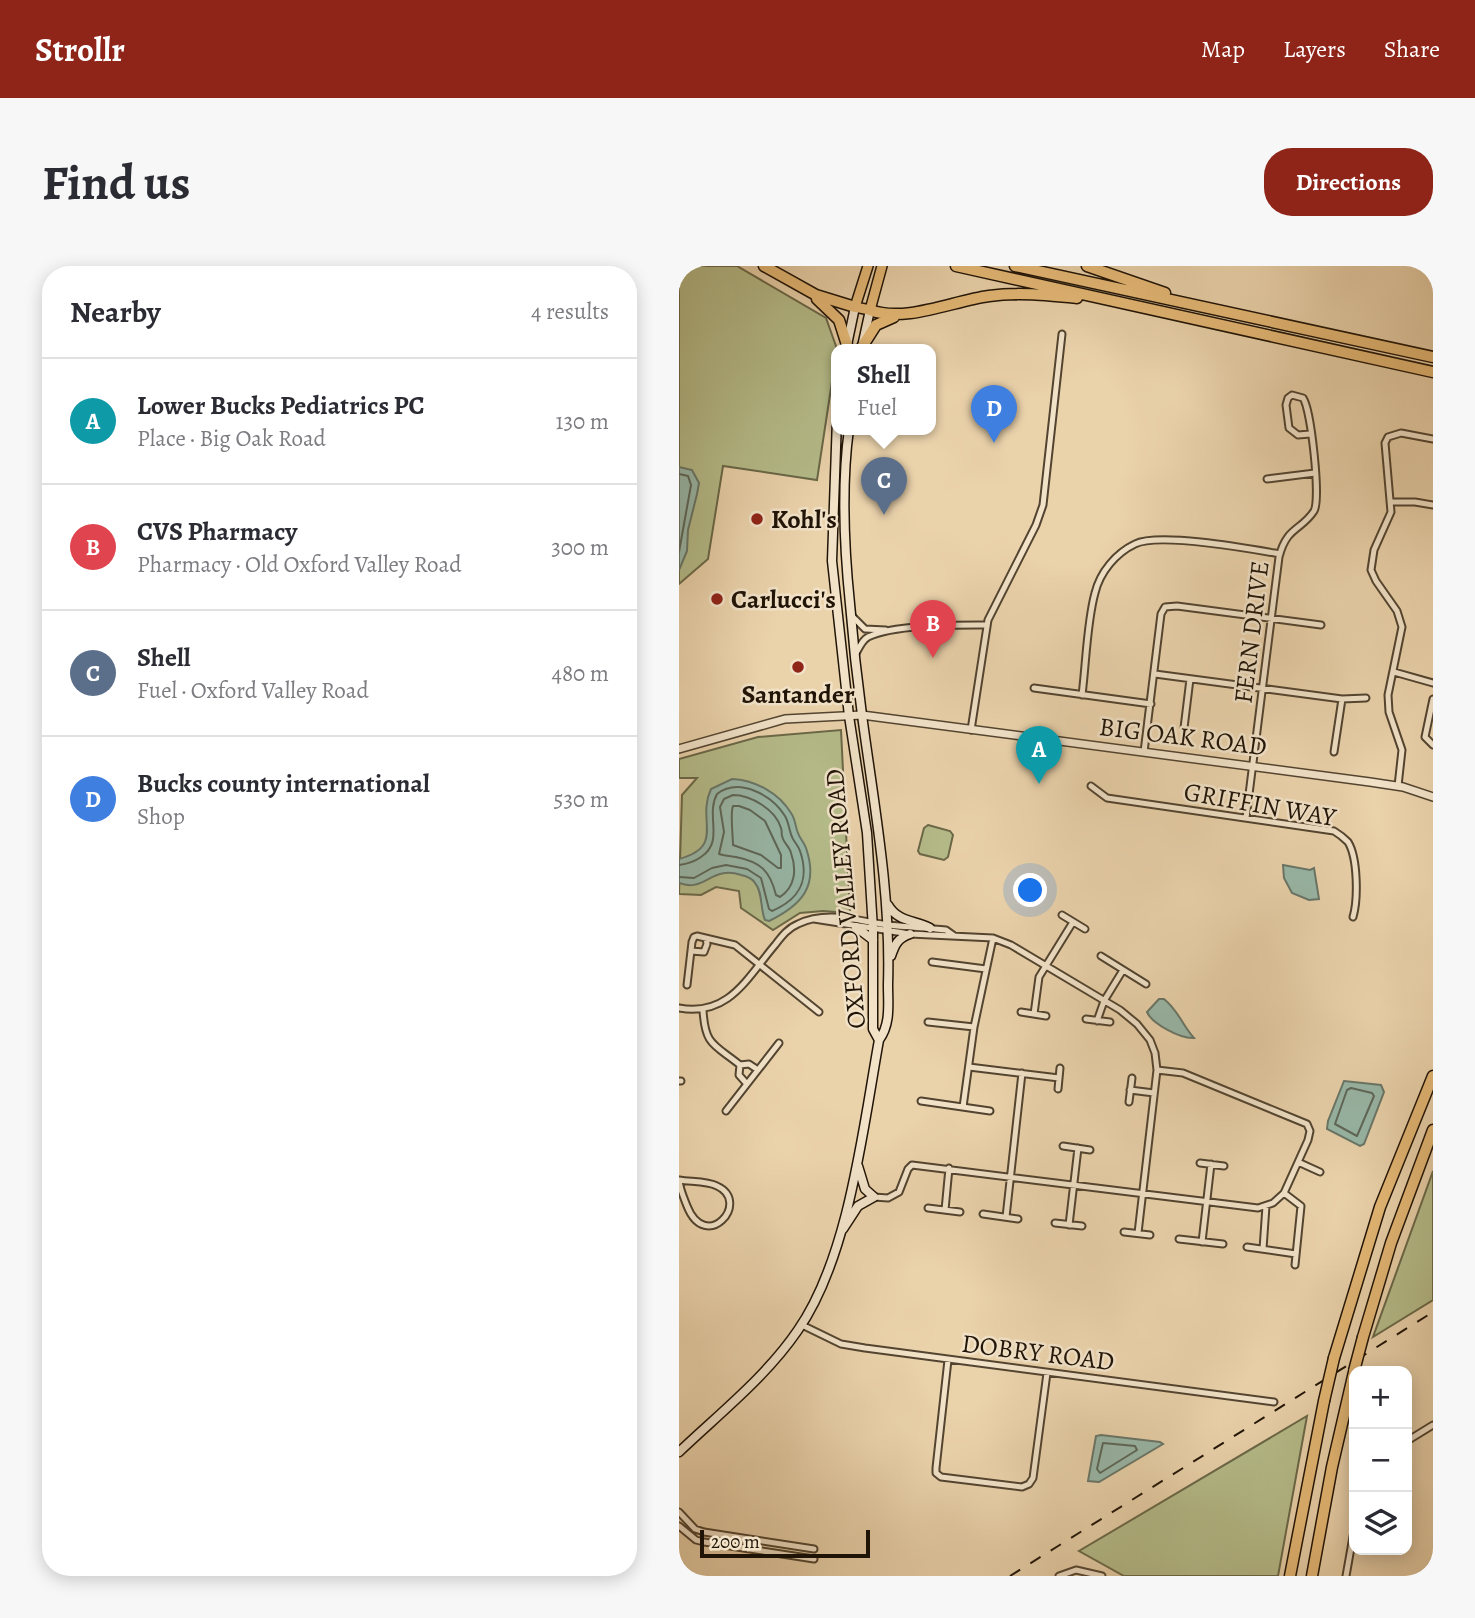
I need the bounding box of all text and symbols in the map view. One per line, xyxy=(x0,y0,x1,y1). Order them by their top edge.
text: Strollr xyxy=(35,27,125,72)
text: Map xyxy=(1201,33,1245,65)
text: Layers xyxy=(1283,33,1346,65)
text: Share xyxy=(1384,33,1440,65)
button: Directions xyxy=(1264,148,1433,216)
text: Find us xyxy=(42,149,190,216)
text: Nearby xyxy=(70,292,161,332)
text: 4 results xyxy=(531,296,609,327)
popup xyxy=(831,344,936,435)
text: Shell xyxy=(857,357,910,392)
pin: D xyxy=(971,385,1017,443)
text: Lower Bucks Pediatrics PC xyxy=(137,388,425,423)
text: Fuel xyxy=(857,392,897,423)
text: A xyxy=(86,406,100,437)
text: 130 m xyxy=(556,406,609,437)
text: Place · Big Oak Road xyxy=(137,423,326,454)
pin: C xyxy=(861,457,907,515)
place label: Kohl's xyxy=(771,502,837,537)
marker: Kohl's xyxy=(749,511,765,527)
text: CVS Pharmacy xyxy=(137,514,297,549)
text: B xyxy=(86,532,100,563)
text: 300 m xyxy=(551,532,609,563)
text: Pharmacy · Old Oxford Valley Road xyxy=(137,549,462,580)
street label: FERN DRIVE xyxy=(1225,559,1278,705)
place label: Carlucci's xyxy=(731,582,836,617)
marker: Carlucci's xyxy=(709,591,725,607)
pin: B xyxy=(910,600,956,658)
text: Shell xyxy=(137,640,191,675)
text: C xyxy=(86,658,100,689)
text: 480 m xyxy=(551,658,609,689)
marker: Santander xyxy=(790,659,806,675)
text: Fuel · Oxford Valley Road xyxy=(137,675,369,706)
place label: Santander xyxy=(741,677,855,712)
street label: BIG OAK ROAD xyxy=(1097,709,1269,764)
pin: A xyxy=(1016,726,1062,784)
text: Bucks county international xyxy=(137,766,430,801)
street label: OXFORD VALLEY ROAD xyxy=(817,768,874,1030)
street label: GRIFFIN WAY xyxy=(1181,774,1340,835)
text: D xyxy=(85,784,101,815)
text: 530 m xyxy=(554,784,609,815)
text: Shop xyxy=(137,801,185,832)
your location xyxy=(1013,873,1047,907)
street label: DOBRY ROAD xyxy=(960,1326,1116,1379)
map controls xyxy=(1349,1366,1412,1555)
button: + xyxy=(1349,1366,1412,1429)
button: − xyxy=(1349,1429,1412,1492)
button: layers xyxy=(1349,1492,1412,1555)
scale bar xyxy=(700,1527,870,1559)
text: 200 m xyxy=(711,1529,760,1555)

